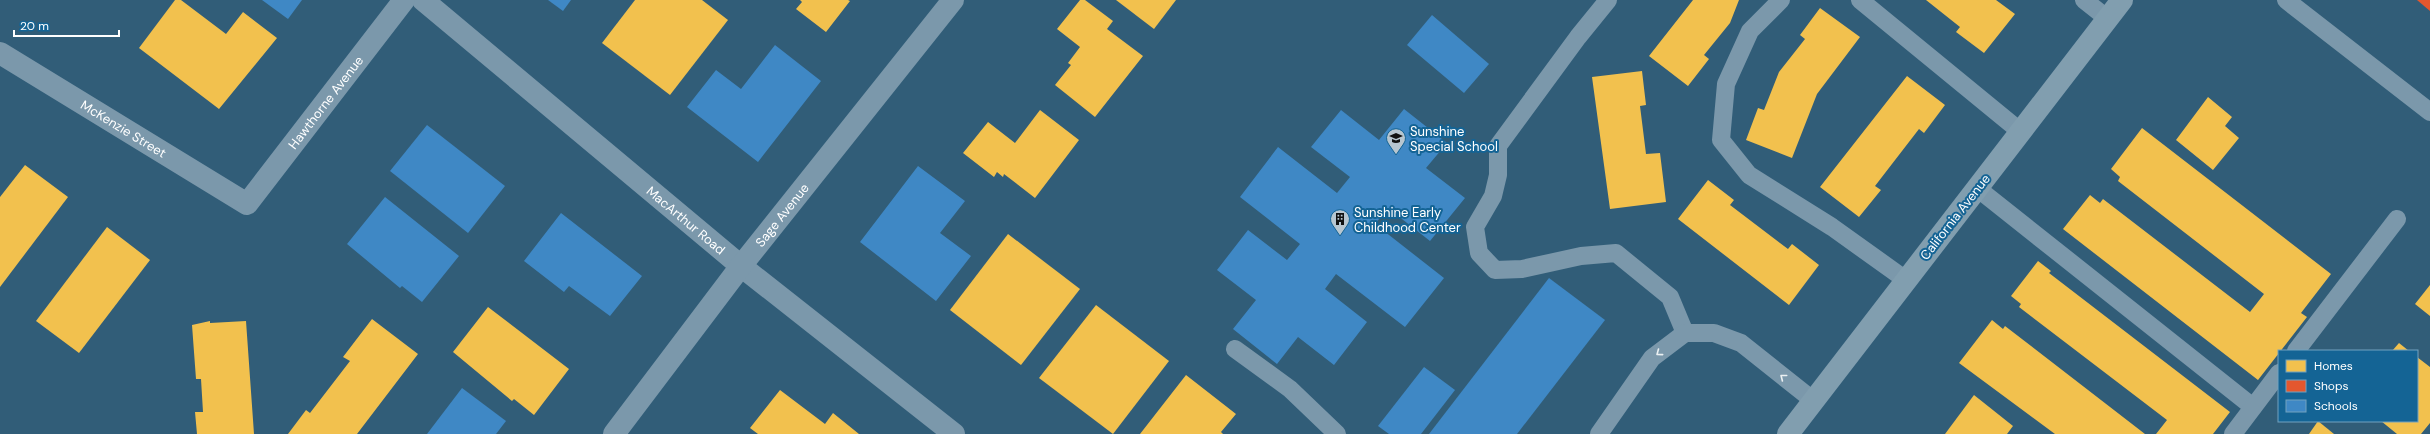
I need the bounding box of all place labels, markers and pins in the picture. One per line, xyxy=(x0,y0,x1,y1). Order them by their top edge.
place label: Sunshine Special School xyxy=(1410,123,1498,155)
school or university icon: Sunshine Special School xyxy=(1385,127,1407,155)
place label: Sunshine Early Childhood Center xyxy=(1354,204,1461,236)
building icon: Sunshine Early Childhood Center xyxy=(1329,208,1351,236)

